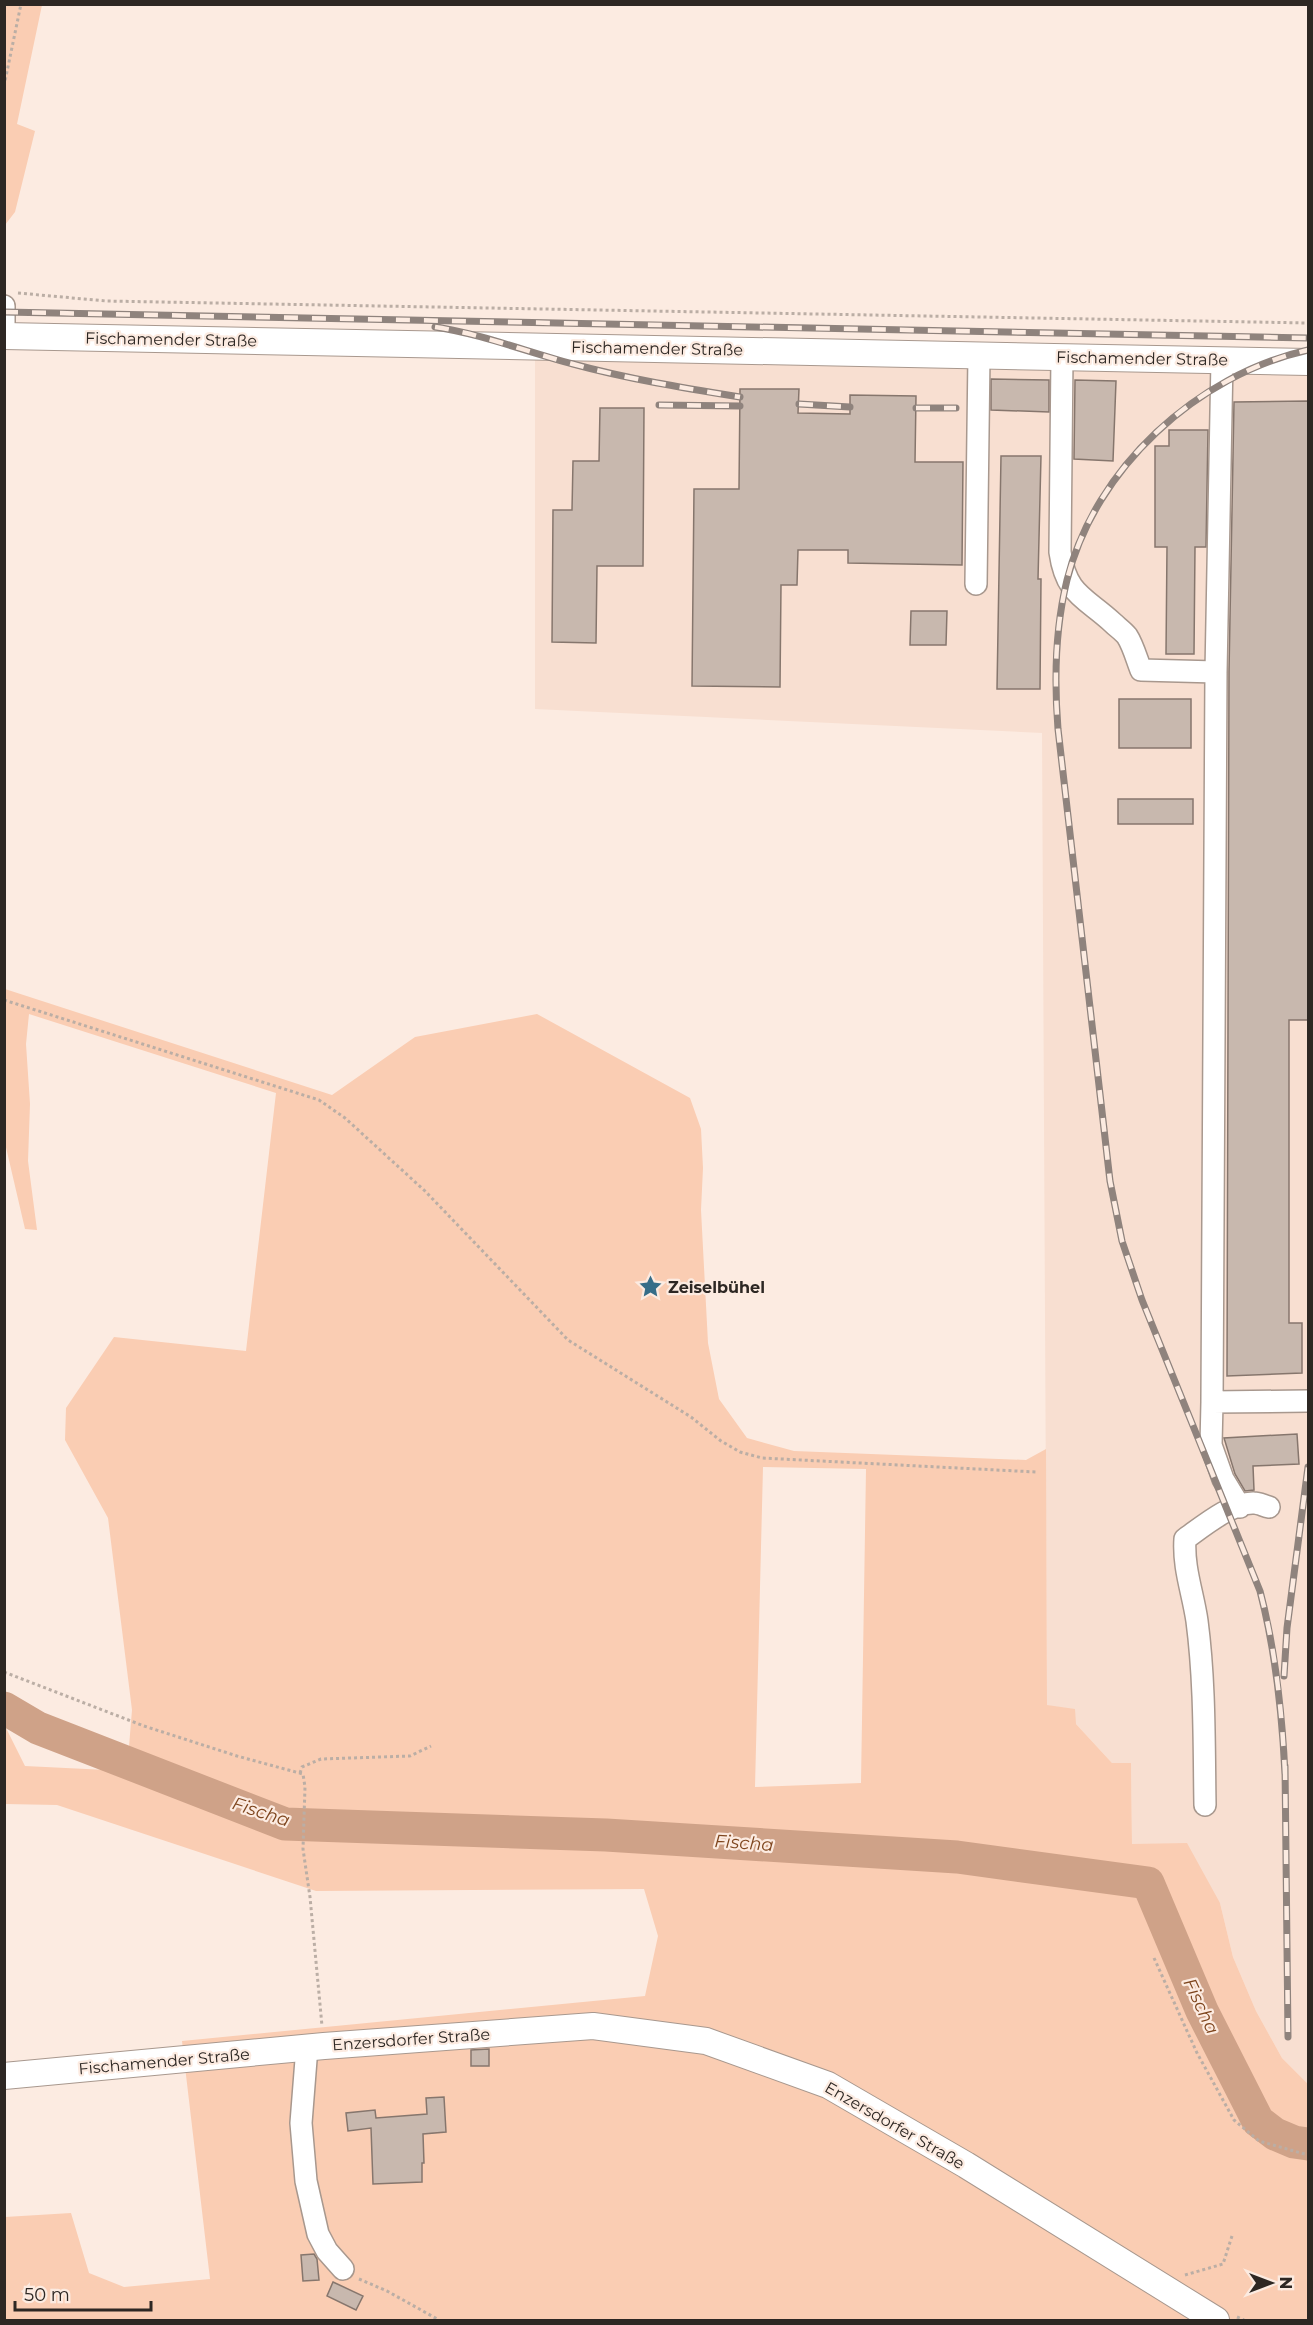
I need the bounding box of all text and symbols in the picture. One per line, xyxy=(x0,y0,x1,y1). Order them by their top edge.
street label: Fischamender Straße xyxy=(85,329,257,350)
street label: Fischamender Straße xyxy=(571,338,743,359)
street label: Fischamender Straße xyxy=(1056,348,1228,369)
place icon: Zeiselbühel xyxy=(637,1274,663,1300)
place label: Zeiselbühel xyxy=(668,1278,765,1297)
water label: Fischa xyxy=(229,1792,293,1832)
water label: Fischa xyxy=(714,1830,774,1856)
water label: Fischa xyxy=(1178,1974,1224,2038)
street label: Enzersdorfer Straße xyxy=(331,2025,491,2054)
street label: Fischamender Straße xyxy=(78,2045,250,2078)
street label: Enzersdorfer Straße xyxy=(822,2078,968,2173)
north arrow xyxy=(1241,2253,1301,2313)
scale bar xyxy=(15,2274,152,2312)
text: N xyxy=(1276,2277,1295,2289)
text: 50 m xyxy=(24,2284,70,2306)

